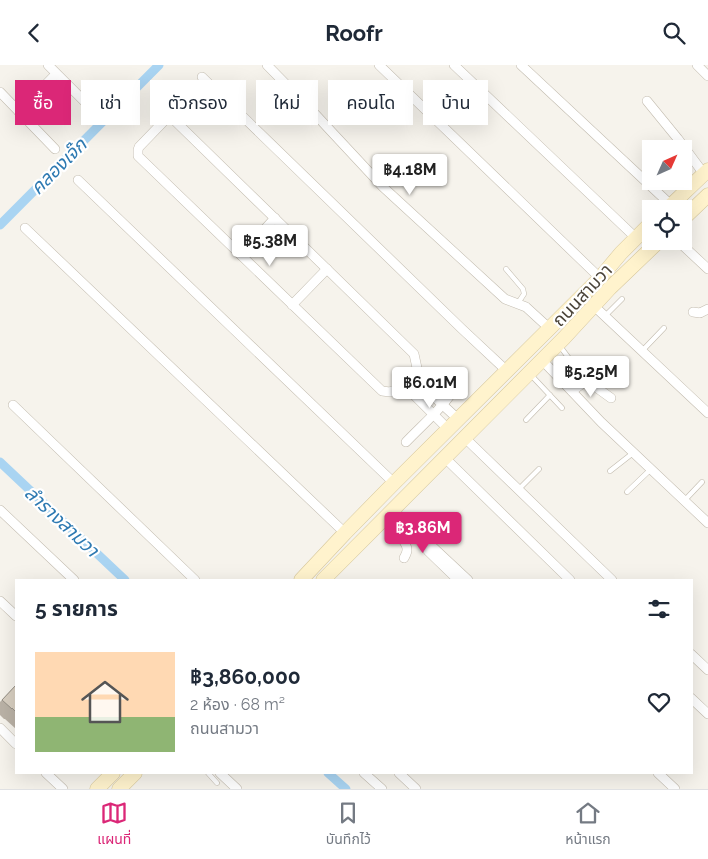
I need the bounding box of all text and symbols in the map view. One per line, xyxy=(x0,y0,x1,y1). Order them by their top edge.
icon: back xyxy=(20,19,48,47)
icon: search xyxy=(660,19,688,47)
text: Roofr xyxy=(325,20,383,46)
chip: ซื้อ xyxy=(15,80,71,125)
chip: เช่า xyxy=(81,80,140,125)
chip: ตัวกรอง xyxy=(150,80,246,125)
chip: ใหม่ xyxy=(256,80,318,125)
chip: คอนโด xyxy=(328,80,413,125)
chip: บ้าน xyxy=(423,80,488,125)
water label: คลองเจ๊ก xyxy=(25,133,91,199)
north arrow xyxy=(642,140,692,190)
map controls xyxy=(642,140,692,250)
pin: ฿4.18M xyxy=(369,153,451,196)
text: ฿4.18M xyxy=(383,160,437,179)
button: locate xyxy=(642,200,692,250)
pin: ฿5.38M xyxy=(229,225,311,267)
text: ฿5.38M xyxy=(243,231,297,250)
street label: ถนนสามวา xyxy=(548,259,616,331)
pin: ฿5.25M xyxy=(550,355,632,398)
text: ฿5.25M xyxy=(564,362,618,381)
pin: ฿6.01M xyxy=(389,367,471,409)
text: ฿6.01M xyxy=(403,373,457,392)
water label: ลำรางสามวา xyxy=(20,481,104,562)
pin: ฿3.86M xyxy=(382,511,464,554)
text: ฿3.86M xyxy=(395,518,451,537)
icon: filters xyxy=(645,595,673,623)
text: 5 รายการ xyxy=(35,596,118,621)
text: ฿3,860,000 xyxy=(190,664,301,689)
icon: home xyxy=(75,672,135,732)
icon: heart xyxy=(645,688,673,716)
text: 2 ห้อง · 68 m² xyxy=(190,695,285,714)
text: ถนนสามวา xyxy=(190,719,259,738)
tab: แผนที่ xyxy=(97,799,131,850)
tab: บันทึกไว้ xyxy=(326,799,371,850)
tab: หน้าแรก xyxy=(565,799,611,850)

